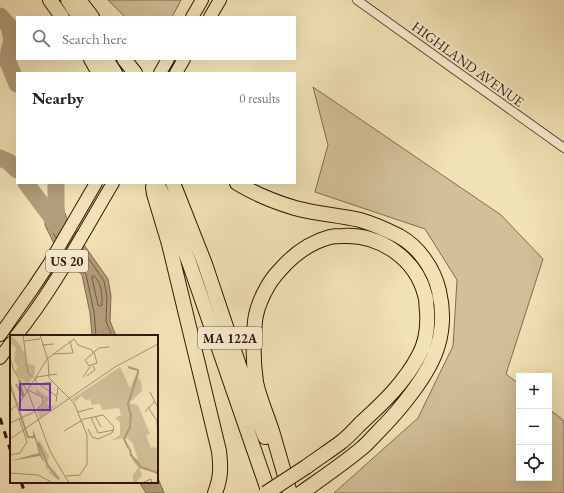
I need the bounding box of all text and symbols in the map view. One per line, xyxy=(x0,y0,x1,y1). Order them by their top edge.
search box xyxy=(16,16,296,60)
street label: HIGHLAND AVENUE xyxy=(408,17,528,111)
icon: search xyxy=(30,27,52,49)
text: Search here xyxy=(62,29,127,48)
text: Nearby xyxy=(32,87,84,109)
text: 0 results xyxy=(239,90,280,107)
road number: US 20 xyxy=(46,250,88,272)
road number: MA 122A xyxy=(198,327,262,349)
inset map xyxy=(10,335,158,483)
map controls xyxy=(516,373,552,481)
button: + xyxy=(516,373,552,409)
button: − xyxy=(516,409,552,445)
button: locate xyxy=(516,445,552,481)

